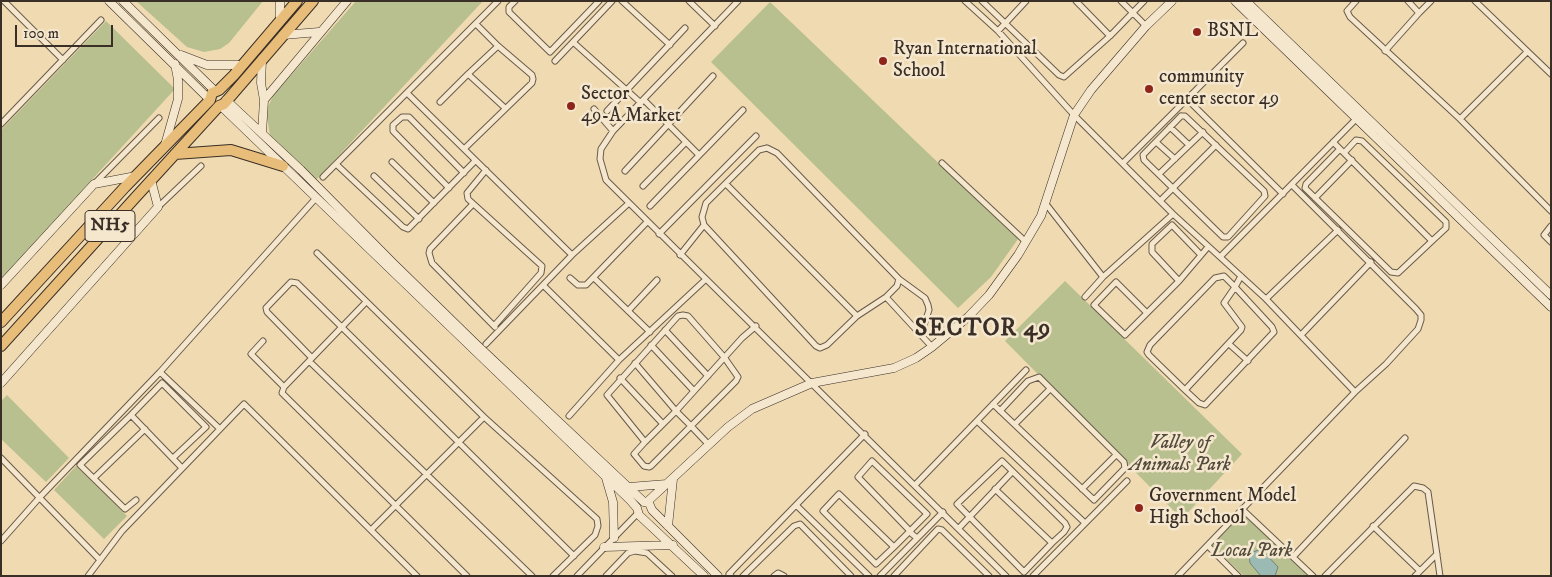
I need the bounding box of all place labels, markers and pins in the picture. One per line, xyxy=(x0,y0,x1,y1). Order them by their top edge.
place label: BSNL xyxy=(1207,21,1258,43)
marker: BSNL xyxy=(1191,26,1203,38)
place label: Ryan International School xyxy=(893,39,1037,83)
marker: Ryan International School xyxy=(877,55,889,67)
place label: community center sector 49 xyxy=(1159,67,1279,111)
marker: community center sector 49 xyxy=(1143,83,1155,95)
place label: Sector 49-A Market xyxy=(581,84,681,128)
marker: Sector 49-A Market xyxy=(565,100,577,112)
place label: Government Model High School xyxy=(1149,486,1296,530)
marker: Government Model High School xyxy=(1133,502,1145,514)

